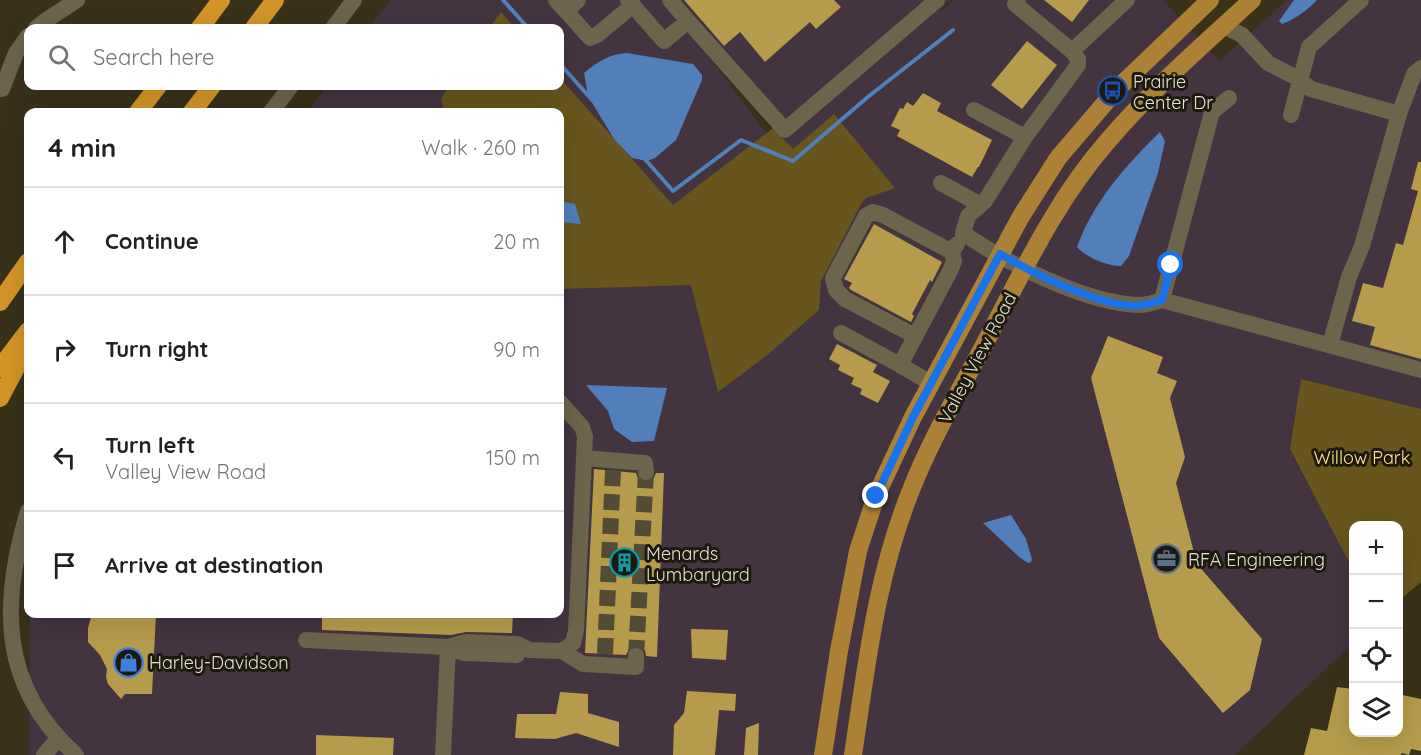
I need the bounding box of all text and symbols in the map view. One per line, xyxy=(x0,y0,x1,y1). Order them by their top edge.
search box xyxy=(24,24,564,90)
icon: search xyxy=(45,41,78,74)
text: Search here xyxy=(93,43,214,71)
place label: Prairie Center Dr xyxy=(1133,70,1213,114)
bus stop icon: Prairie Center Dr xyxy=(1096,75,1128,107)
text: 4 min xyxy=(48,131,116,164)
text: Walk · 260 m xyxy=(421,135,540,160)
icon: ahead xyxy=(48,225,81,258)
text: Continue xyxy=(105,227,199,255)
text: 20 m xyxy=(493,229,540,254)
route start xyxy=(1157,251,1183,277)
street label: Valley View Road xyxy=(933,289,1021,427)
icon: right xyxy=(48,333,81,366)
text: Turn right xyxy=(105,335,209,363)
text: 90 m xyxy=(493,337,540,362)
text: Turn left xyxy=(105,431,195,459)
icon: left xyxy=(48,441,81,474)
text: 150 m xyxy=(486,445,540,470)
park label: Willow Park xyxy=(1314,446,1410,469)
text: Valley View Road xyxy=(105,459,266,484)
route end xyxy=(862,482,888,508)
map controls xyxy=(1349,521,1403,737)
button: + xyxy=(1349,521,1403,575)
place label: Menards Lumbaryard xyxy=(646,542,750,586)
office icon: RFA Engineering xyxy=(1151,543,1183,575)
building icon: Menards Lumbaryard xyxy=(609,547,641,579)
place label: RFA Engineering xyxy=(1188,548,1325,571)
icon: arrive xyxy=(48,549,81,582)
text: Arrive at destination xyxy=(105,551,323,579)
button: − xyxy=(1349,575,1403,629)
button: locate xyxy=(1349,629,1403,683)
shop icon: Harley-Davidson xyxy=(112,646,144,678)
place label: Harley-Davidson xyxy=(149,651,289,674)
button: layers xyxy=(1349,683,1403,737)

